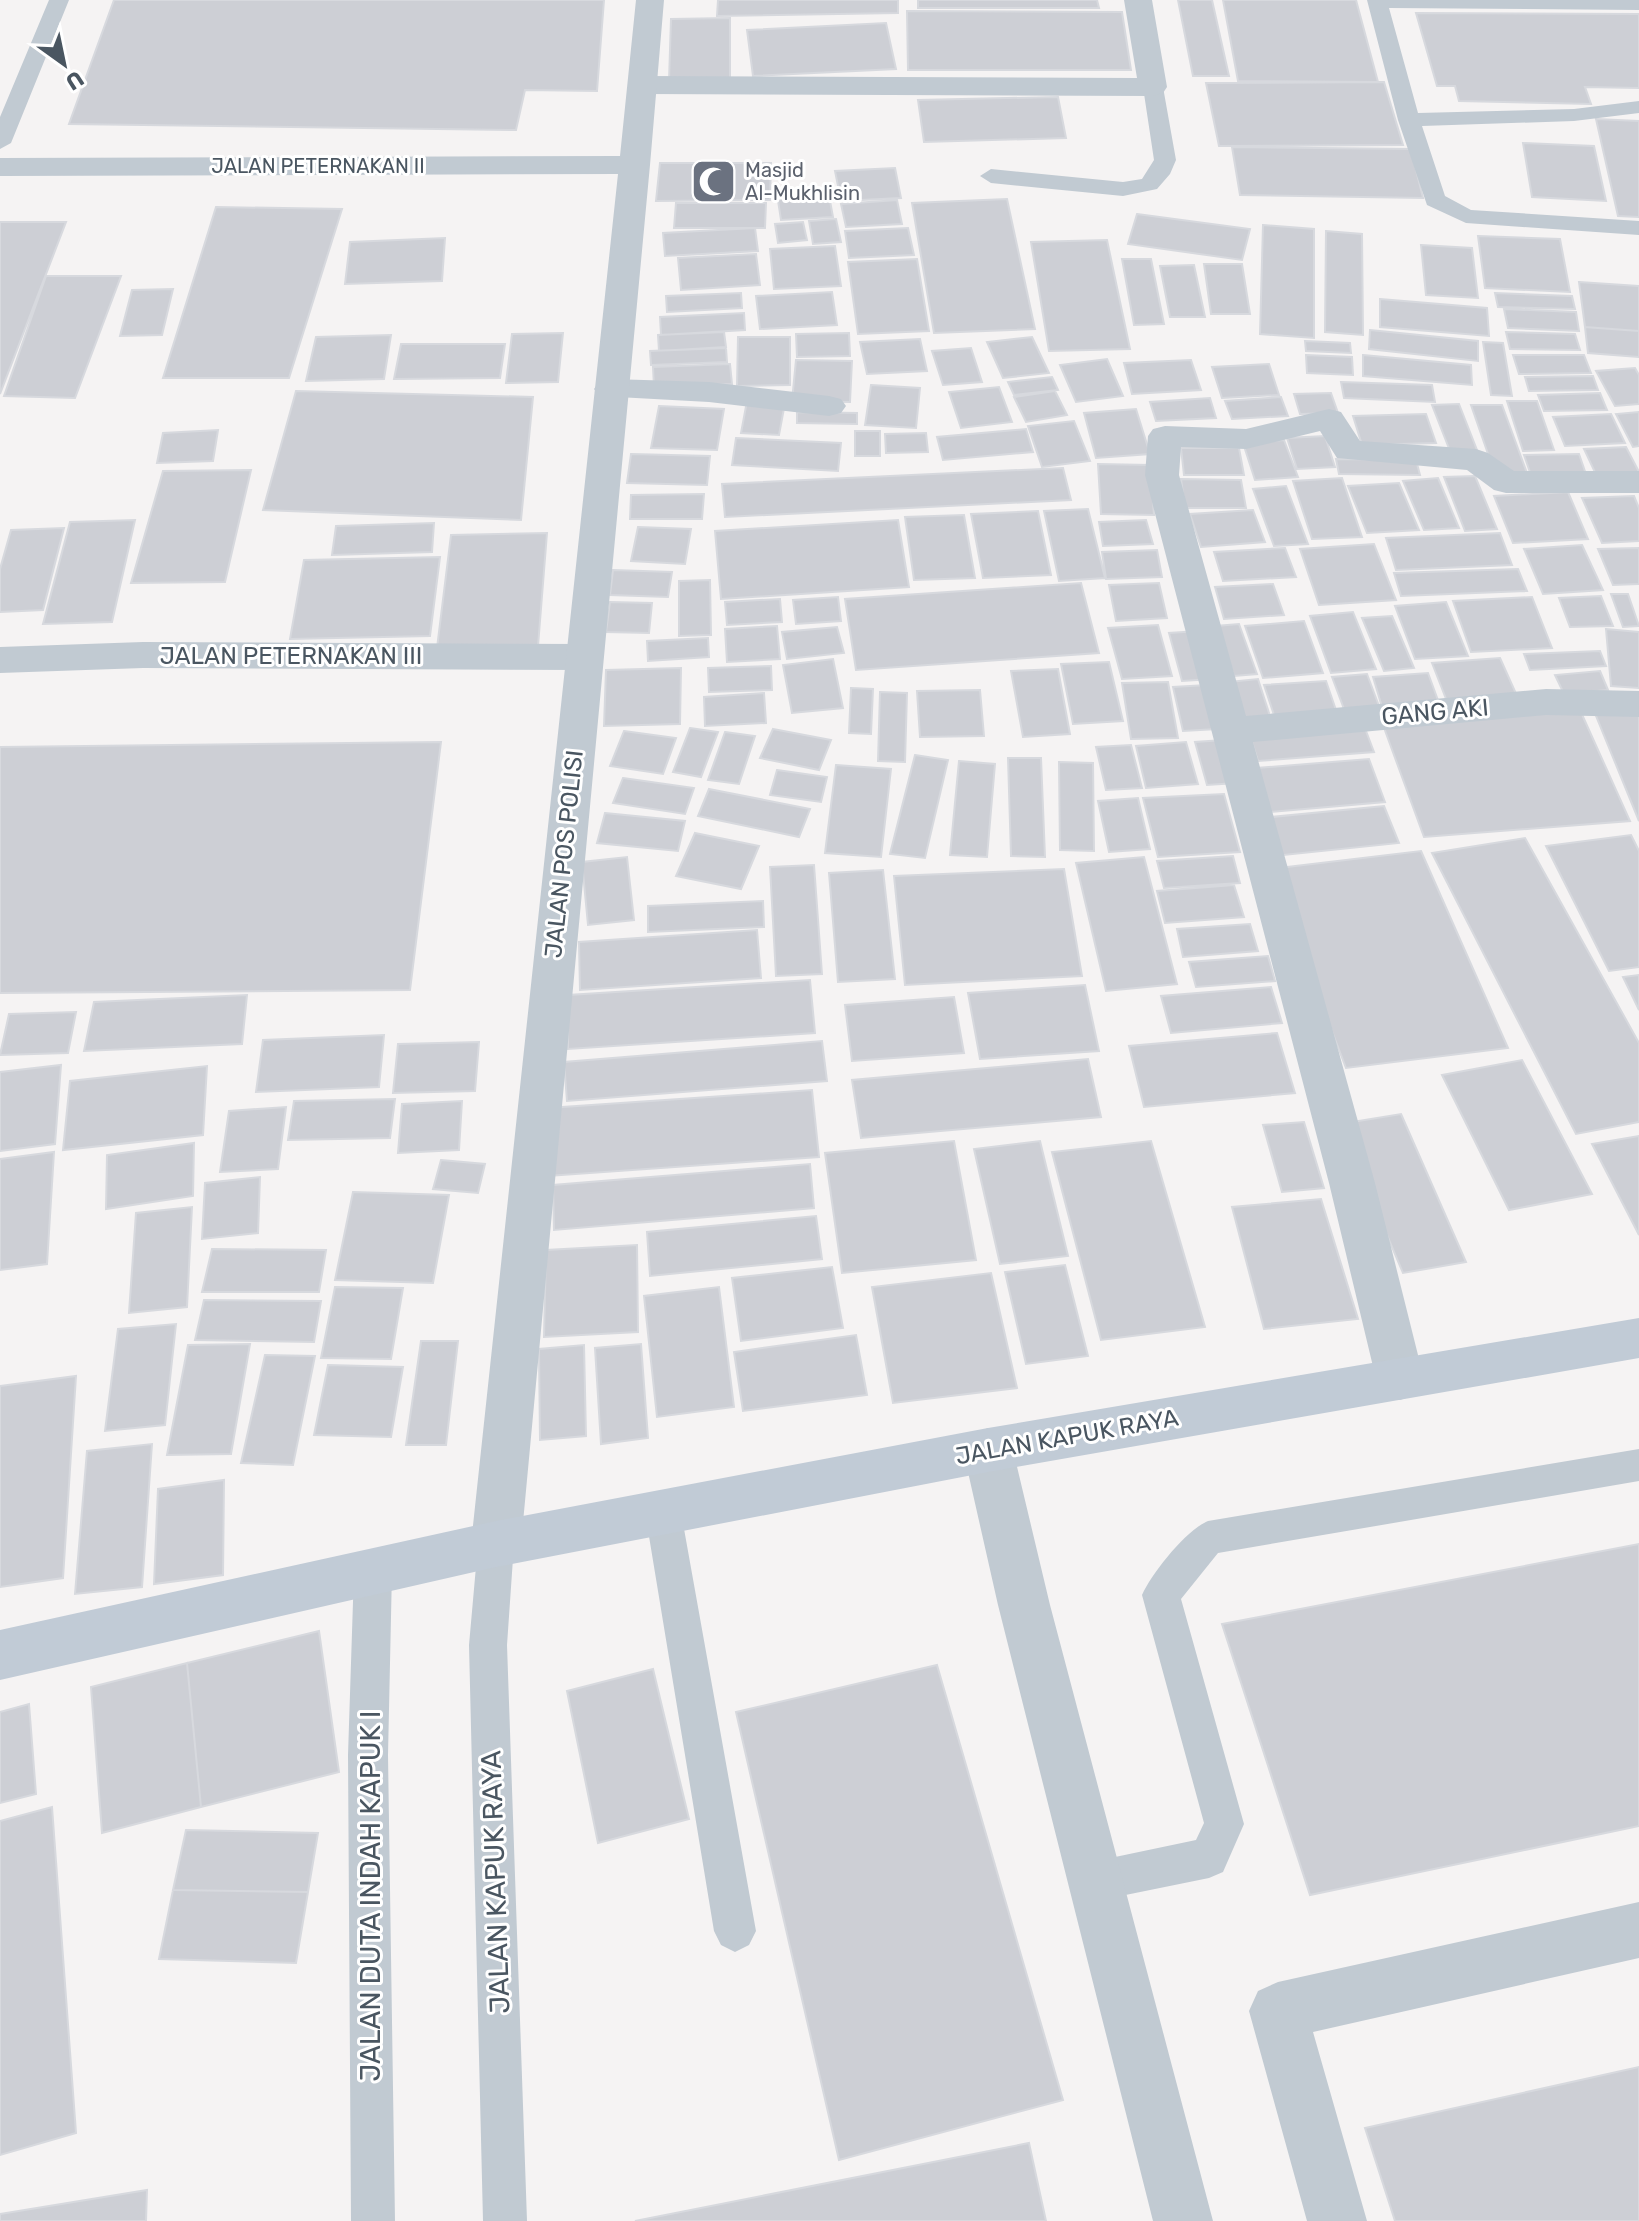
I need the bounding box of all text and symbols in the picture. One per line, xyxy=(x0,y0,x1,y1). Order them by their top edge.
north arrow xyxy=(24,24,104,104)
text: U xyxy=(61,65,89,96)
street label: JALAN PETERNAKAN II xyxy=(211,154,425,178)
mosque icon: Masjid Al-Mukhlisin xyxy=(690,158,738,206)
place label: Masjid Al-Mukhlisin xyxy=(745,158,860,205)
street label: JALAN PETERNAKAN III xyxy=(160,642,422,670)
street label: GANG AKI xyxy=(1380,693,1490,731)
street label: JALAN POS POLISI xyxy=(539,749,589,959)
street label: JALAN KAPUK RAYA xyxy=(953,1404,1181,1470)
street label: JALAN DUTA INDAH KAPUK I xyxy=(354,1711,387,2081)
street label: JALAN KAPUK RAYA xyxy=(474,1749,517,2014)

